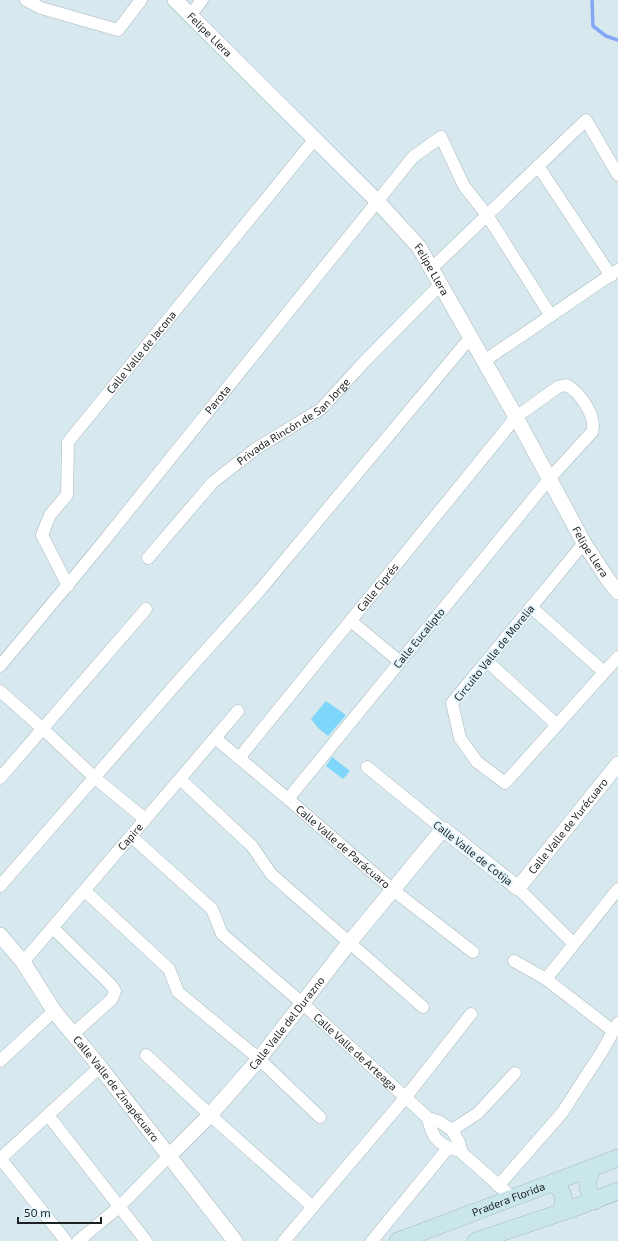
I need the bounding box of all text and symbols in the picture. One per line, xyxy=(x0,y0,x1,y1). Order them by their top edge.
street label: Felipe Llera xyxy=(185,9,235,59)
street label: Felipe Llera xyxy=(412,240,452,297)
street label: Calle Valle de Jacona xyxy=(103,308,178,396)
street label: Privada Rincón de San Jorge xyxy=(234,375,352,467)
street label: Parota xyxy=(202,382,233,416)
street label: Felipe Llera xyxy=(570,524,612,579)
street label: Calle Ciprés xyxy=(354,560,401,614)
street label: Circuito Valle de Morelia xyxy=(451,602,537,704)
street label: Calle Eucalipto xyxy=(390,605,447,670)
street label: Calle Valle de Yurécuaro xyxy=(525,775,610,876)
street label: Calle Valle de Parácuaro xyxy=(294,802,393,891)
street label: Calle Valle de Cotija xyxy=(430,818,516,888)
street label: Capire xyxy=(115,820,145,853)
street label: Calle Valle del Durazno xyxy=(246,973,327,1072)
street label: Calle Valle de Arteaga xyxy=(311,1010,400,1093)
street label: Calle Valle de Zinapécuaro xyxy=(71,1033,162,1144)
street label: Pradera Florida xyxy=(470,1179,547,1219)
scale bar xyxy=(18,1199,101,1225)
text: 50 m xyxy=(24,1205,51,1219)

